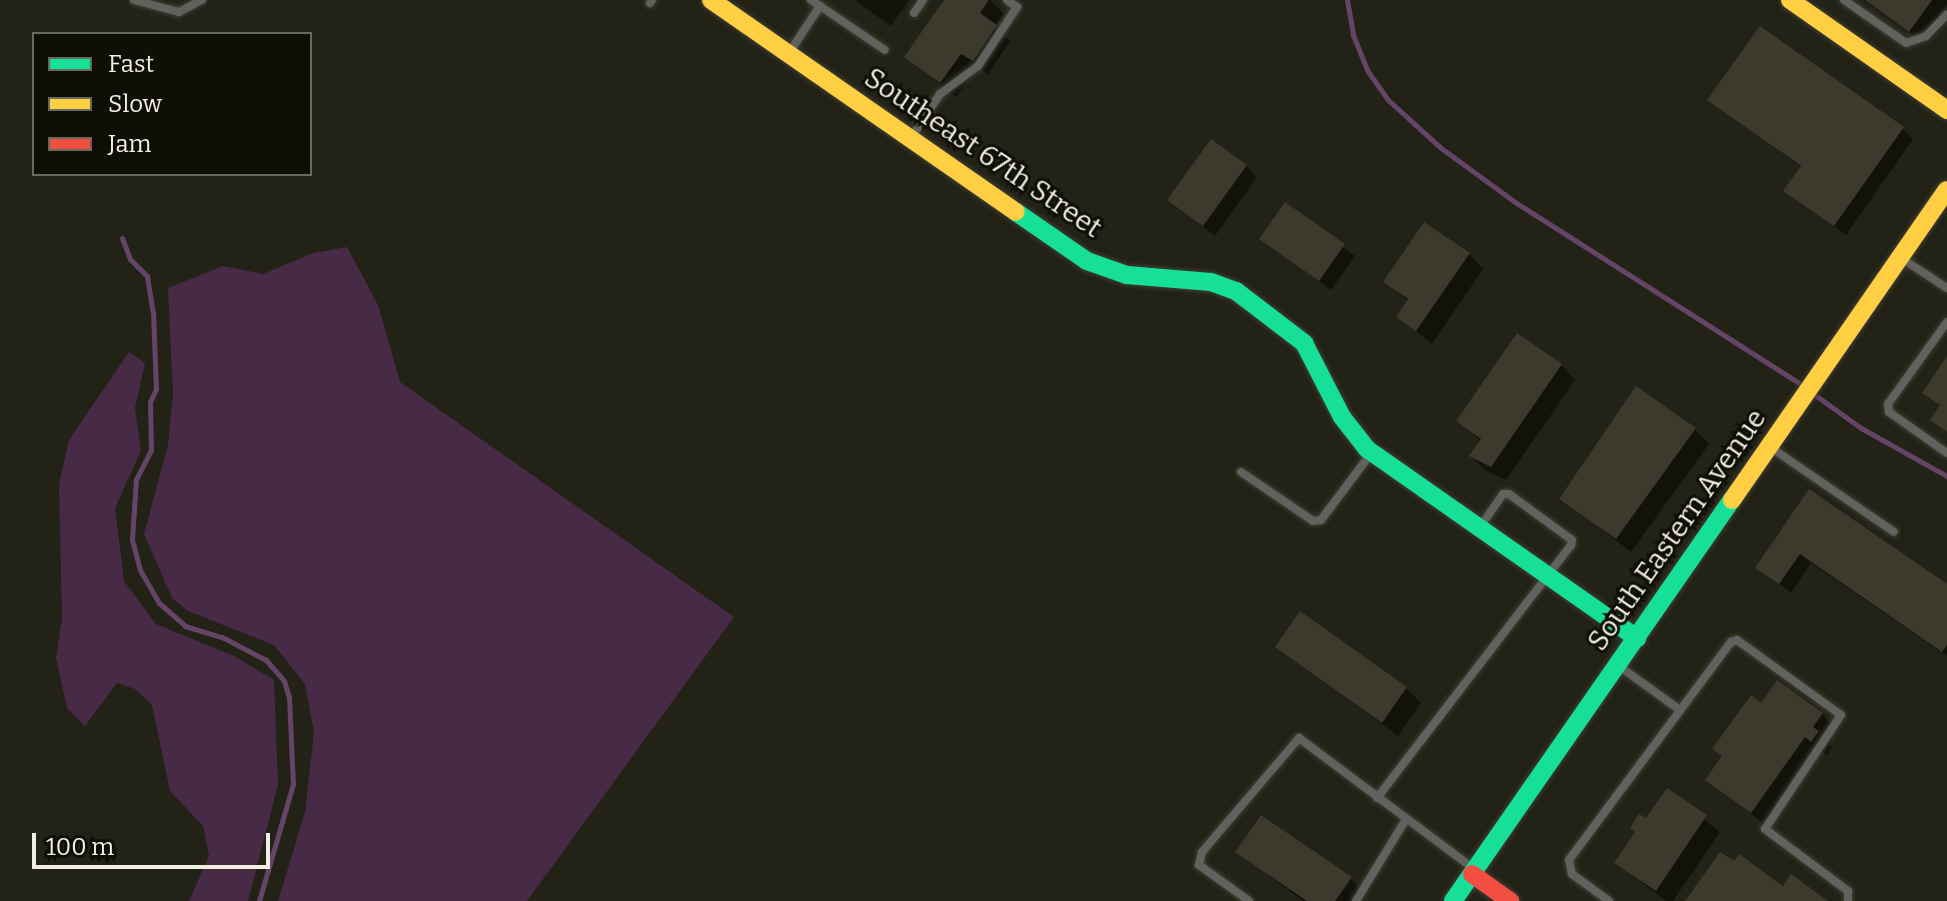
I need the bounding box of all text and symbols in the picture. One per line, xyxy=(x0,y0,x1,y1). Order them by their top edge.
legend xyxy=(32,32,312,176)
text: Fast xyxy=(108,50,154,78)
street label: Southeast 67th Street xyxy=(858,61,1108,245)
text: Slow xyxy=(108,90,162,118)
text: Jam xyxy=(108,130,151,158)
street label: South Eastern Avenue xyxy=(1581,403,1773,657)
scale bar xyxy=(36,817,274,867)
text: 100 m xyxy=(46,833,114,861)

